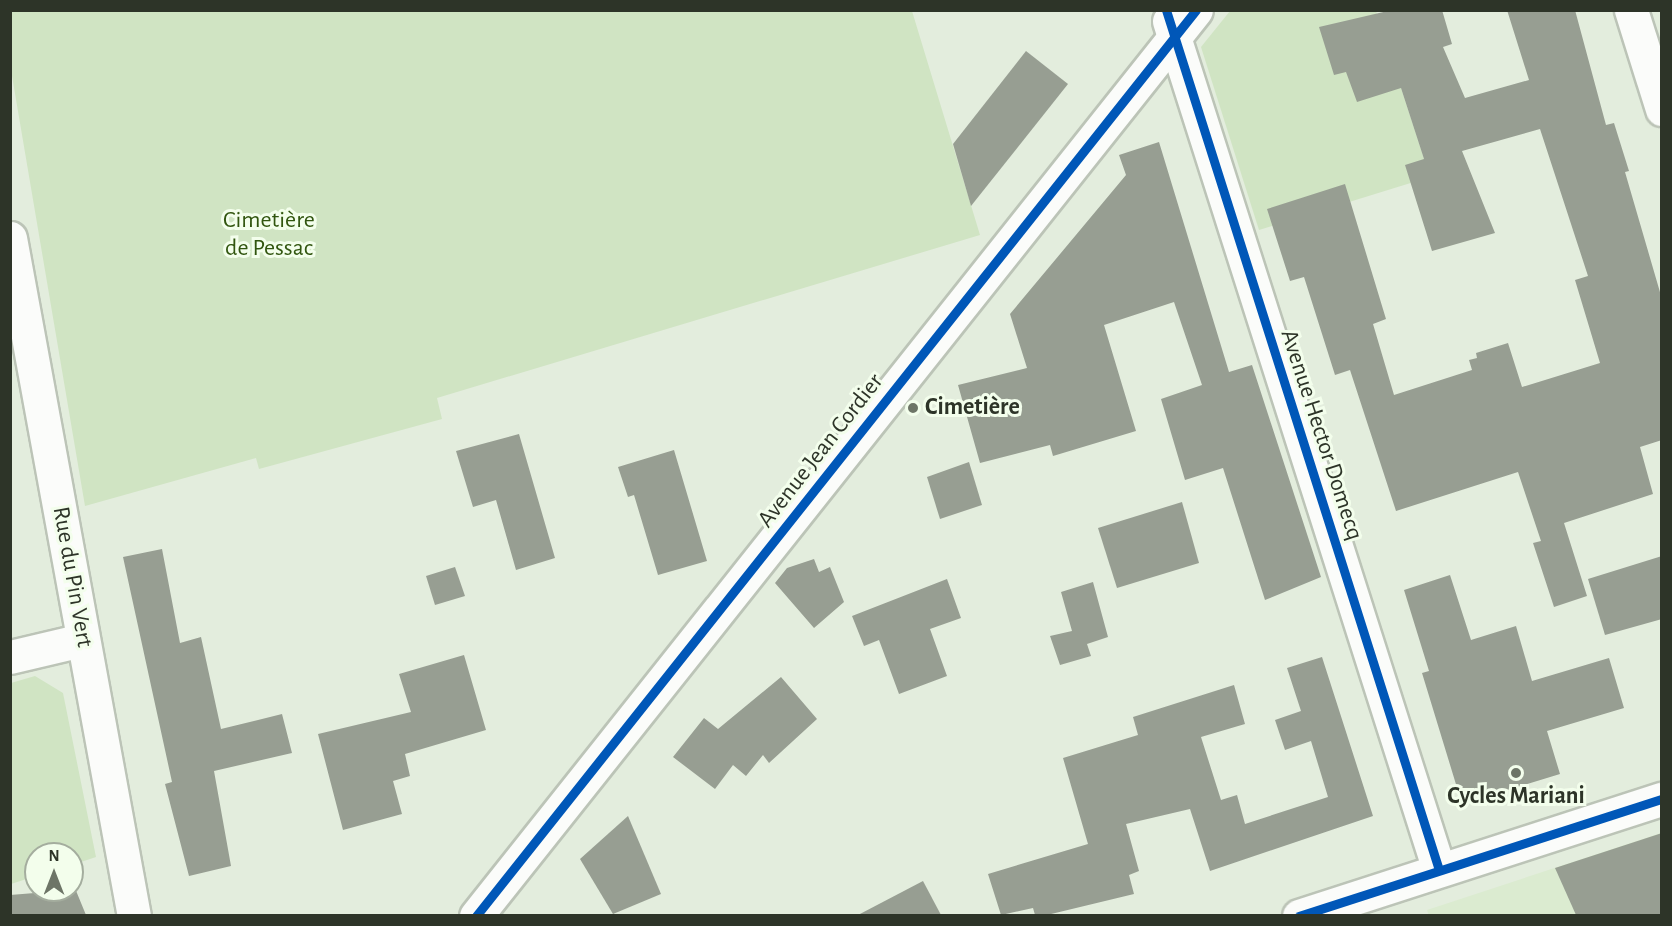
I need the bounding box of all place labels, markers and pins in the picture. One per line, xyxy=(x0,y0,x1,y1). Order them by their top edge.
place label: Cimetière xyxy=(925,394,1020,422)
marker: Cimetière xyxy=(906,401,920,415)
marker: Cycles Mariani xyxy=(1509,766,1523,780)
place label: Cycles Mariani xyxy=(1447,783,1585,811)

